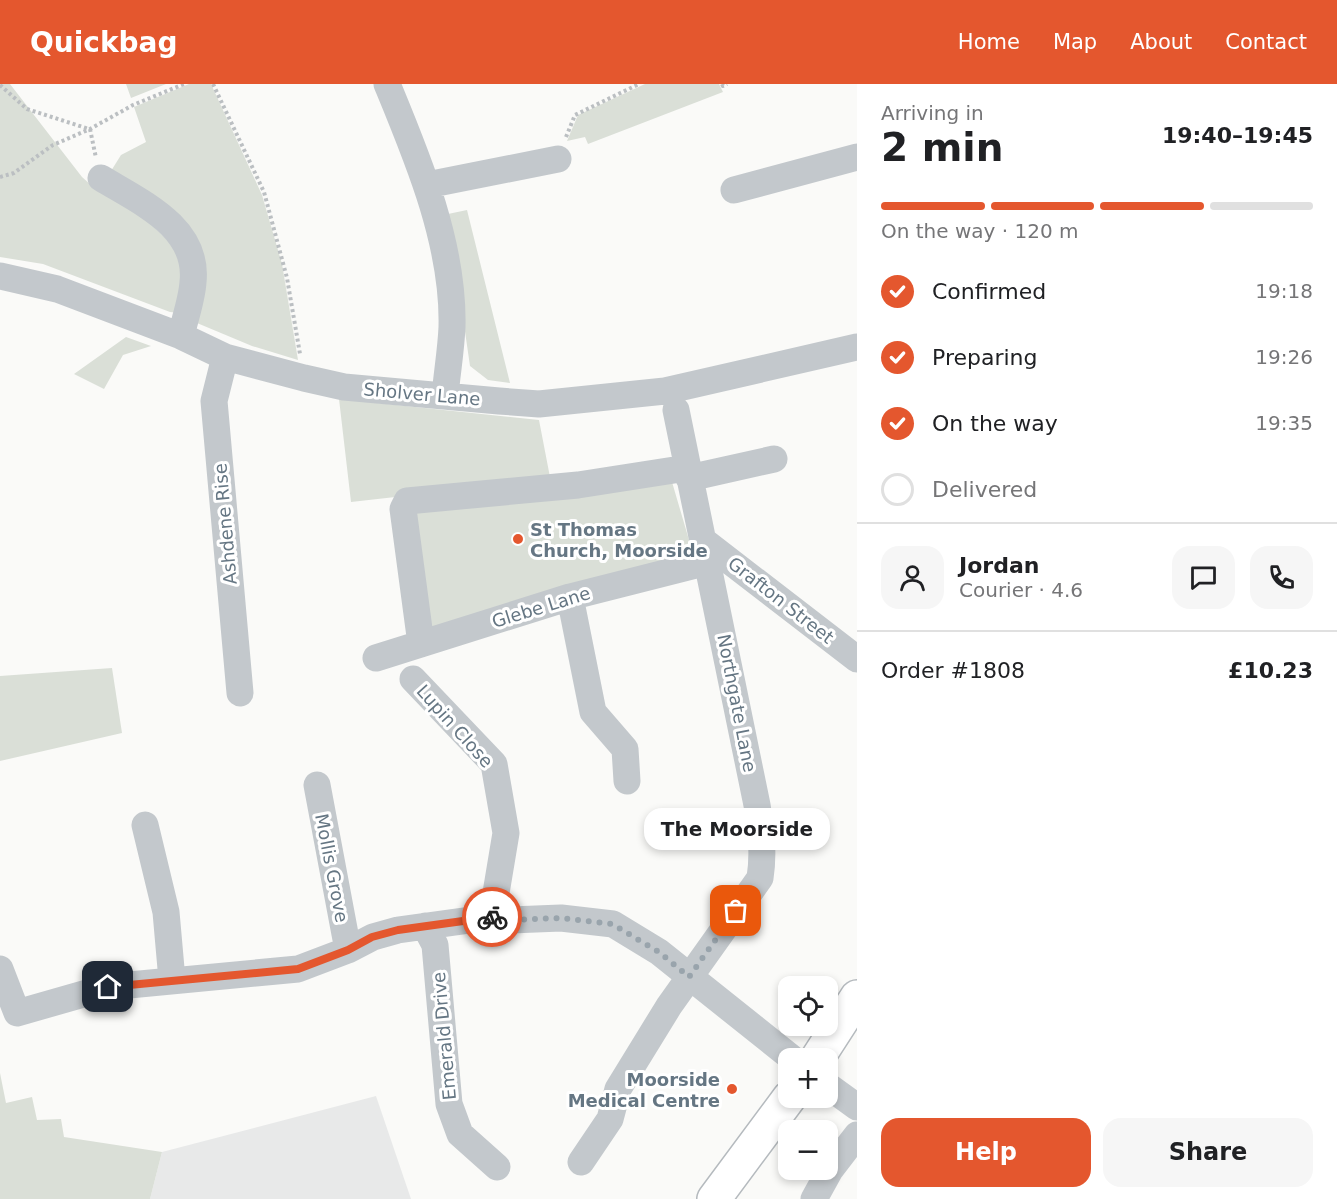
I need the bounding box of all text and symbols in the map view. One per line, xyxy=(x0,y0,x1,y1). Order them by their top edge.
text: Quickbag xyxy=(30,26,178,59)
text: Home xyxy=(958,30,1020,54)
text: Map xyxy=(1053,30,1097,54)
text: About xyxy=(1130,30,1192,54)
text: Contact xyxy=(1225,30,1307,54)
text: Arriving in xyxy=(881,101,984,125)
text: 19:40–19:45 xyxy=(1162,123,1313,148)
text: 2 min xyxy=(881,125,1003,170)
text: On the way · 120 m xyxy=(881,219,1079,243)
icon: check xyxy=(881,275,914,308)
text: Confirmed xyxy=(932,279,1046,304)
text: 19:18 xyxy=(1255,279,1313,303)
icon: check xyxy=(881,341,914,374)
text: Preparing xyxy=(932,345,1038,370)
text: 19:26 xyxy=(1255,345,1313,369)
street label: Sholver Lane xyxy=(363,378,481,410)
icon: check xyxy=(881,407,914,440)
text: On the way xyxy=(932,411,1058,436)
text: 19:35 xyxy=(1255,411,1313,435)
street label: Ashdene Rise xyxy=(209,462,241,586)
text: Delivered xyxy=(932,477,1037,502)
place label: St Thomas Church, Moorside xyxy=(530,519,708,561)
marker: St Thomas Church, Moorside xyxy=(511,532,525,546)
button: person xyxy=(881,546,944,609)
button: chat xyxy=(1172,546,1235,609)
button: phone xyxy=(1250,546,1313,609)
street label: Grafton Street xyxy=(724,552,838,648)
text: Jordan xyxy=(959,553,1039,578)
text: Courier · 4.6 xyxy=(959,578,1083,602)
street label: Glebe Lane xyxy=(489,582,593,632)
street label: Northgate Lane xyxy=(713,632,761,774)
text: Order #1808 xyxy=(881,658,1025,683)
text: £10.23 xyxy=(1228,658,1313,683)
street label: Lupin Close xyxy=(412,680,498,772)
callout: The Moorside xyxy=(643,809,829,851)
street label: Mollis Grove xyxy=(311,812,353,924)
text: The Moorside xyxy=(661,817,813,841)
pin xyxy=(710,885,761,936)
courier xyxy=(462,887,522,947)
icon: bag xyxy=(719,894,752,927)
icon: bike xyxy=(476,901,509,934)
pin xyxy=(82,961,133,1012)
icon: home xyxy=(91,970,124,1003)
street label: Emerald Drive xyxy=(428,971,460,1101)
map controls xyxy=(778,976,838,1180)
button: locate xyxy=(778,976,838,1036)
button: + xyxy=(778,1048,838,1108)
place label: Moorside Medical Centre xyxy=(568,1069,720,1111)
marker: Moorside Medical Centre xyxy=(725,1082,739,1096)
button: Help xyxy=(881,1118,1091,1187)
button: Share xyxy=(1103,1118,1313,1187)
button: − xyxy=(778,1120,838,1180)

